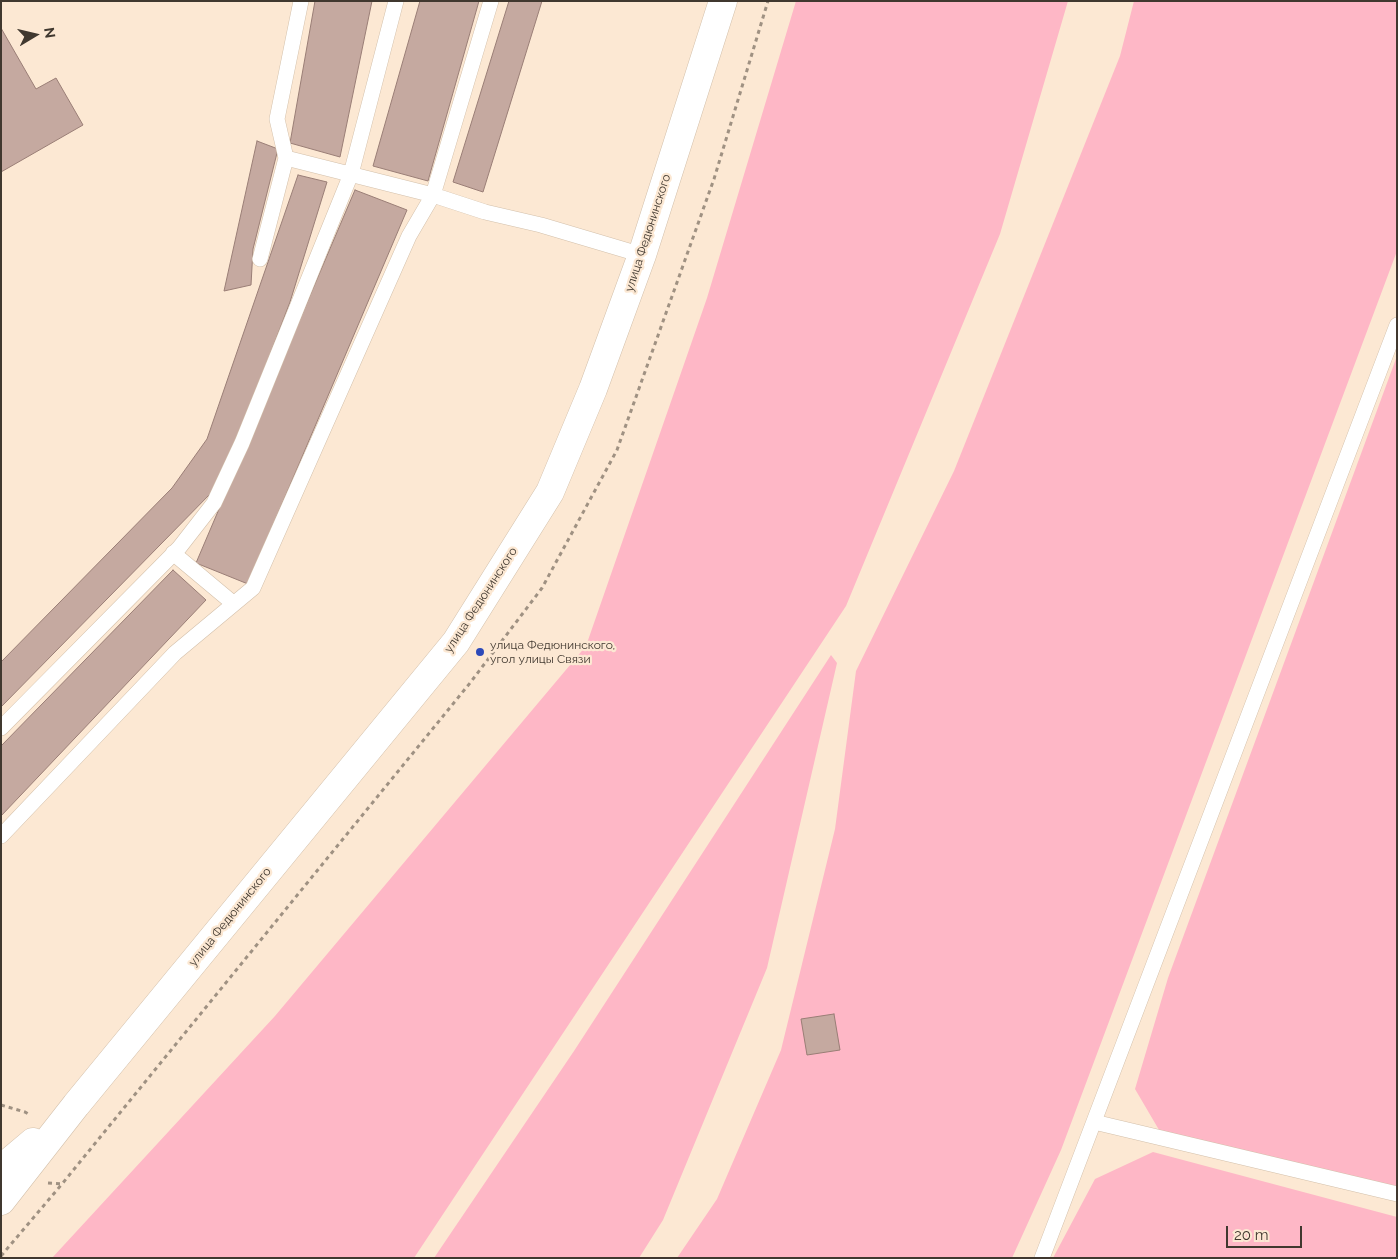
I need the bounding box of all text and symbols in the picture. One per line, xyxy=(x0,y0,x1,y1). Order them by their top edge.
north arrow xyxy=(10,10,60,60)
text: N xyxy=(41,26,59,39)
street label: улица Федюнинского xyxy=(622,172,674,294)
street label: улица Федюнинского xyxy=(442,545,520,655)
place label: улица Федюнинского, угол улицы Связи xyxy=(490,638,615,666)
marker: улица Федюнинского, угол улицы Связи xyxy=(474,646,486,658)
street label: улица Федюнинского xyxy=(186,865,274,969)
scale bar xyxy=(1228,1216,1304,1248)
text: 20 m xyxy=(1234,1226,1269,1244)

